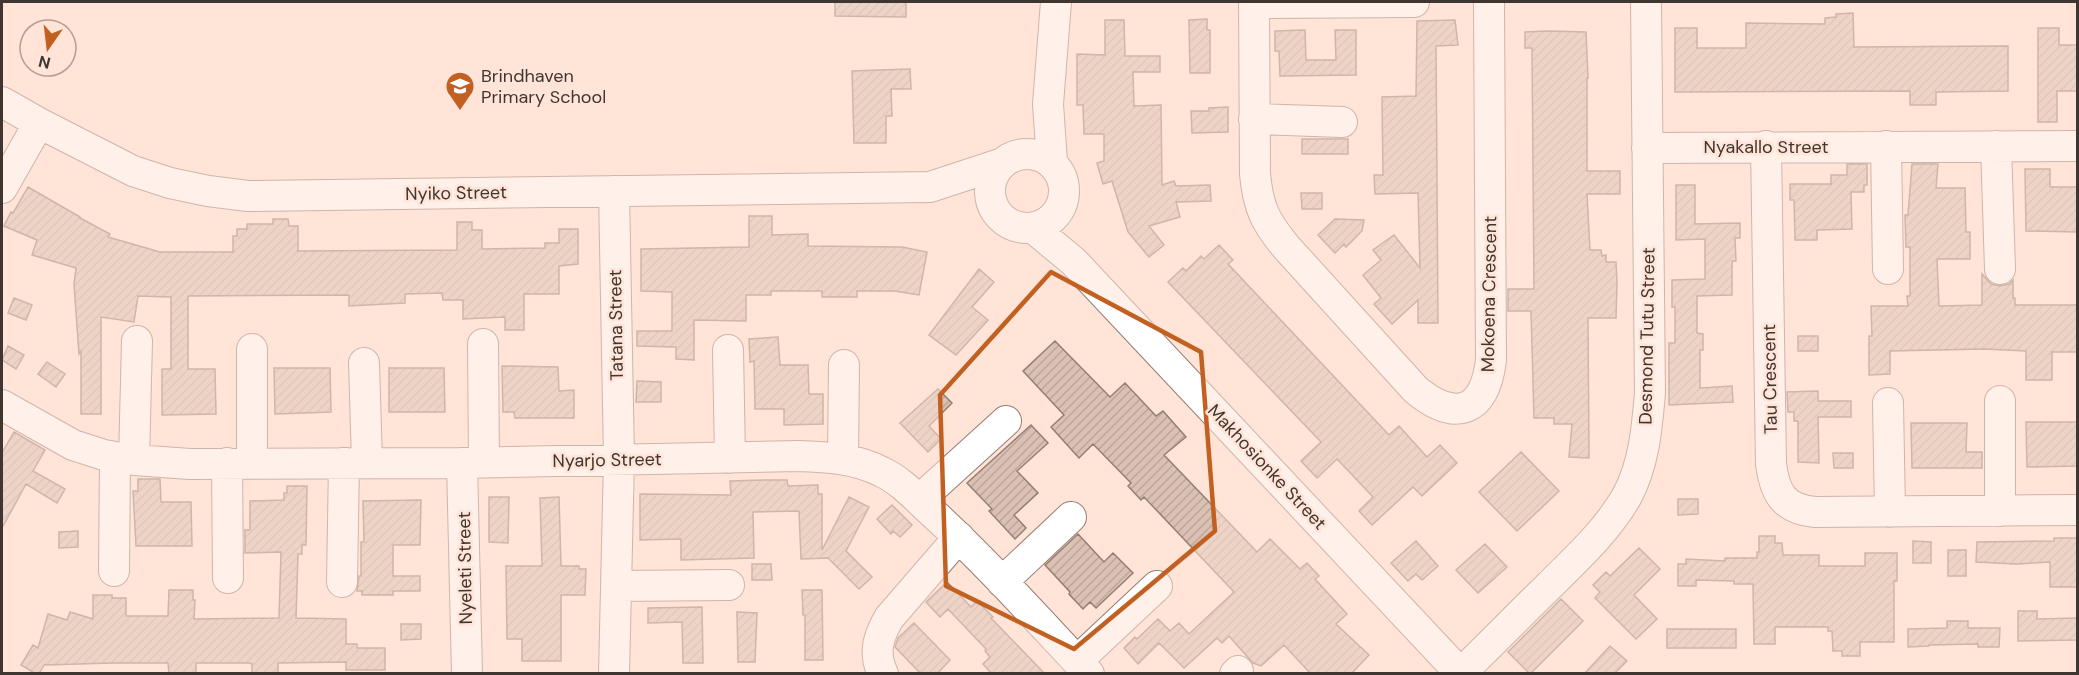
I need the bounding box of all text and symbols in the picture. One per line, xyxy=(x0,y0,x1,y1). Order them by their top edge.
north arrow xyxy=(18,18,78,78)
text: N xyxy=(36,50,53,74)
place label: Brindhaven Primary School xyxy=(481,64,606,109)
school or university icon: Brindhaven Primary School xyxy=(444,70,476,112)
street label: Nyakallo Street xyxy=(1704,135,1828,159)
street label: Nyiko Street xyxy=(405,180,507,206)
street label: Mokoena Crescent xyxy=(1476,216,1502,372)
street label: Desmond Tutu Street xyxy=(1633,247,1661,425)
street label: Tatana Street xyxy=(603,269,629,381)
street label: Tau Crescent xyxy=(1757,324,1783,434)
street label: Makhosionke Street xyxy=(1202,399,1332,535)
street label: Nyarjo Street xyxy=(552,447,662,473)
street label: Nyeleti Street xyxy=(452,511,478,625)

